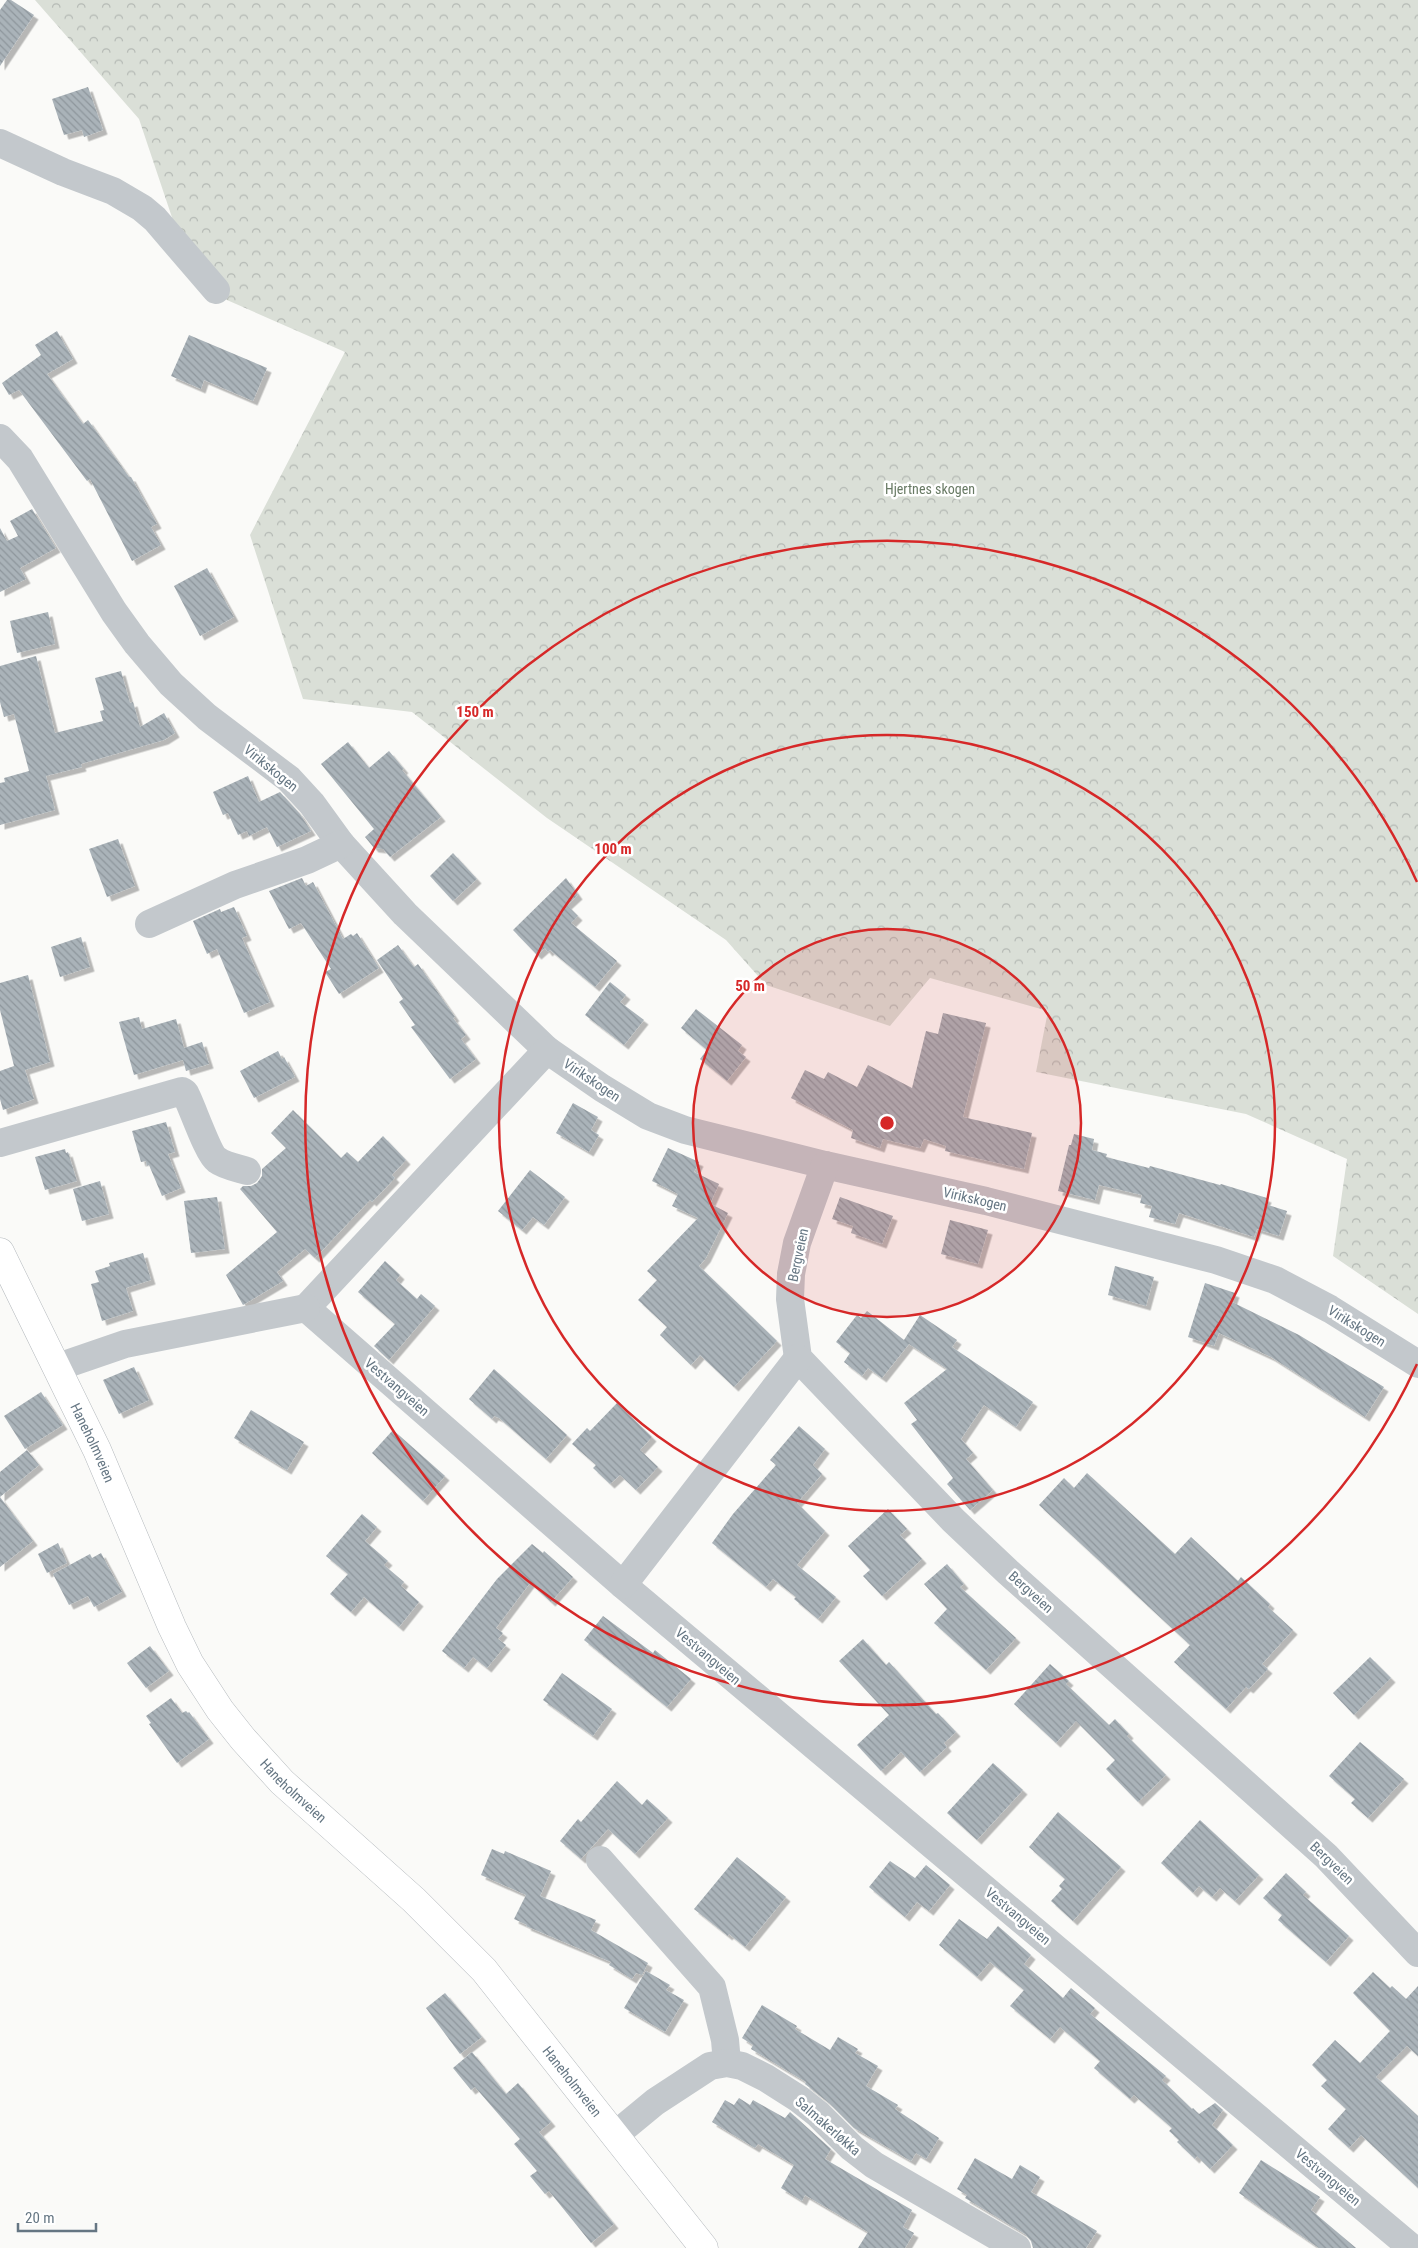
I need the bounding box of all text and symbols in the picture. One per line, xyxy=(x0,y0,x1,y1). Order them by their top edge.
park label: Hjertnes skogen xyxy=(885,481,975,497)
text: 150 m xyxy=(456,703,494,721)
street label: Virikskogen xyxy=(241,741,301,795)
text: 100 m xyxy=(594,840,632,858)
text: 50 m xyxy=(735,977,765,995)
street label: Virikskogen xyxy=(561,1055,623,1105)
centre of rings xyxy=(878,1114,896,1132)
street label: Virikskogen xyxy=(942,1184,1008,1214)
street label: Bergveien xyxy=(785,1227,811,1283)
street label: Virikskogen xyxy=(1325,1302,1389,1350)
street label: Vestvangveien xyxy=(362,1355,432,1419)
street label: Haneholmveien xyxy=(67,1401,118,1485)
street label: Bergveien xyxy=(1005,1568,1057,1616)
street label: Vestvangveien xyxy=(672,1624,744,1688)
street label: Haneholmveien xyxy=(257,1756,330,1826)
street label: Bergveien xyxy=(1307,1838,1357,1888)
street label: Vestvangveien xyxy=(982,1884,1054,1948)
street label: Haneholmveien xyxy=(539,2043,605,2120)
street label: Salmakerløkka xyxy=(792,2093,864,2159)
street label: Vestvangveien xyxy=(1292,2145,1364,2209)
scale bar xyxy=(18,2200,95,2232)
text: 20 m xyxy=(25,2209,55,2227)

